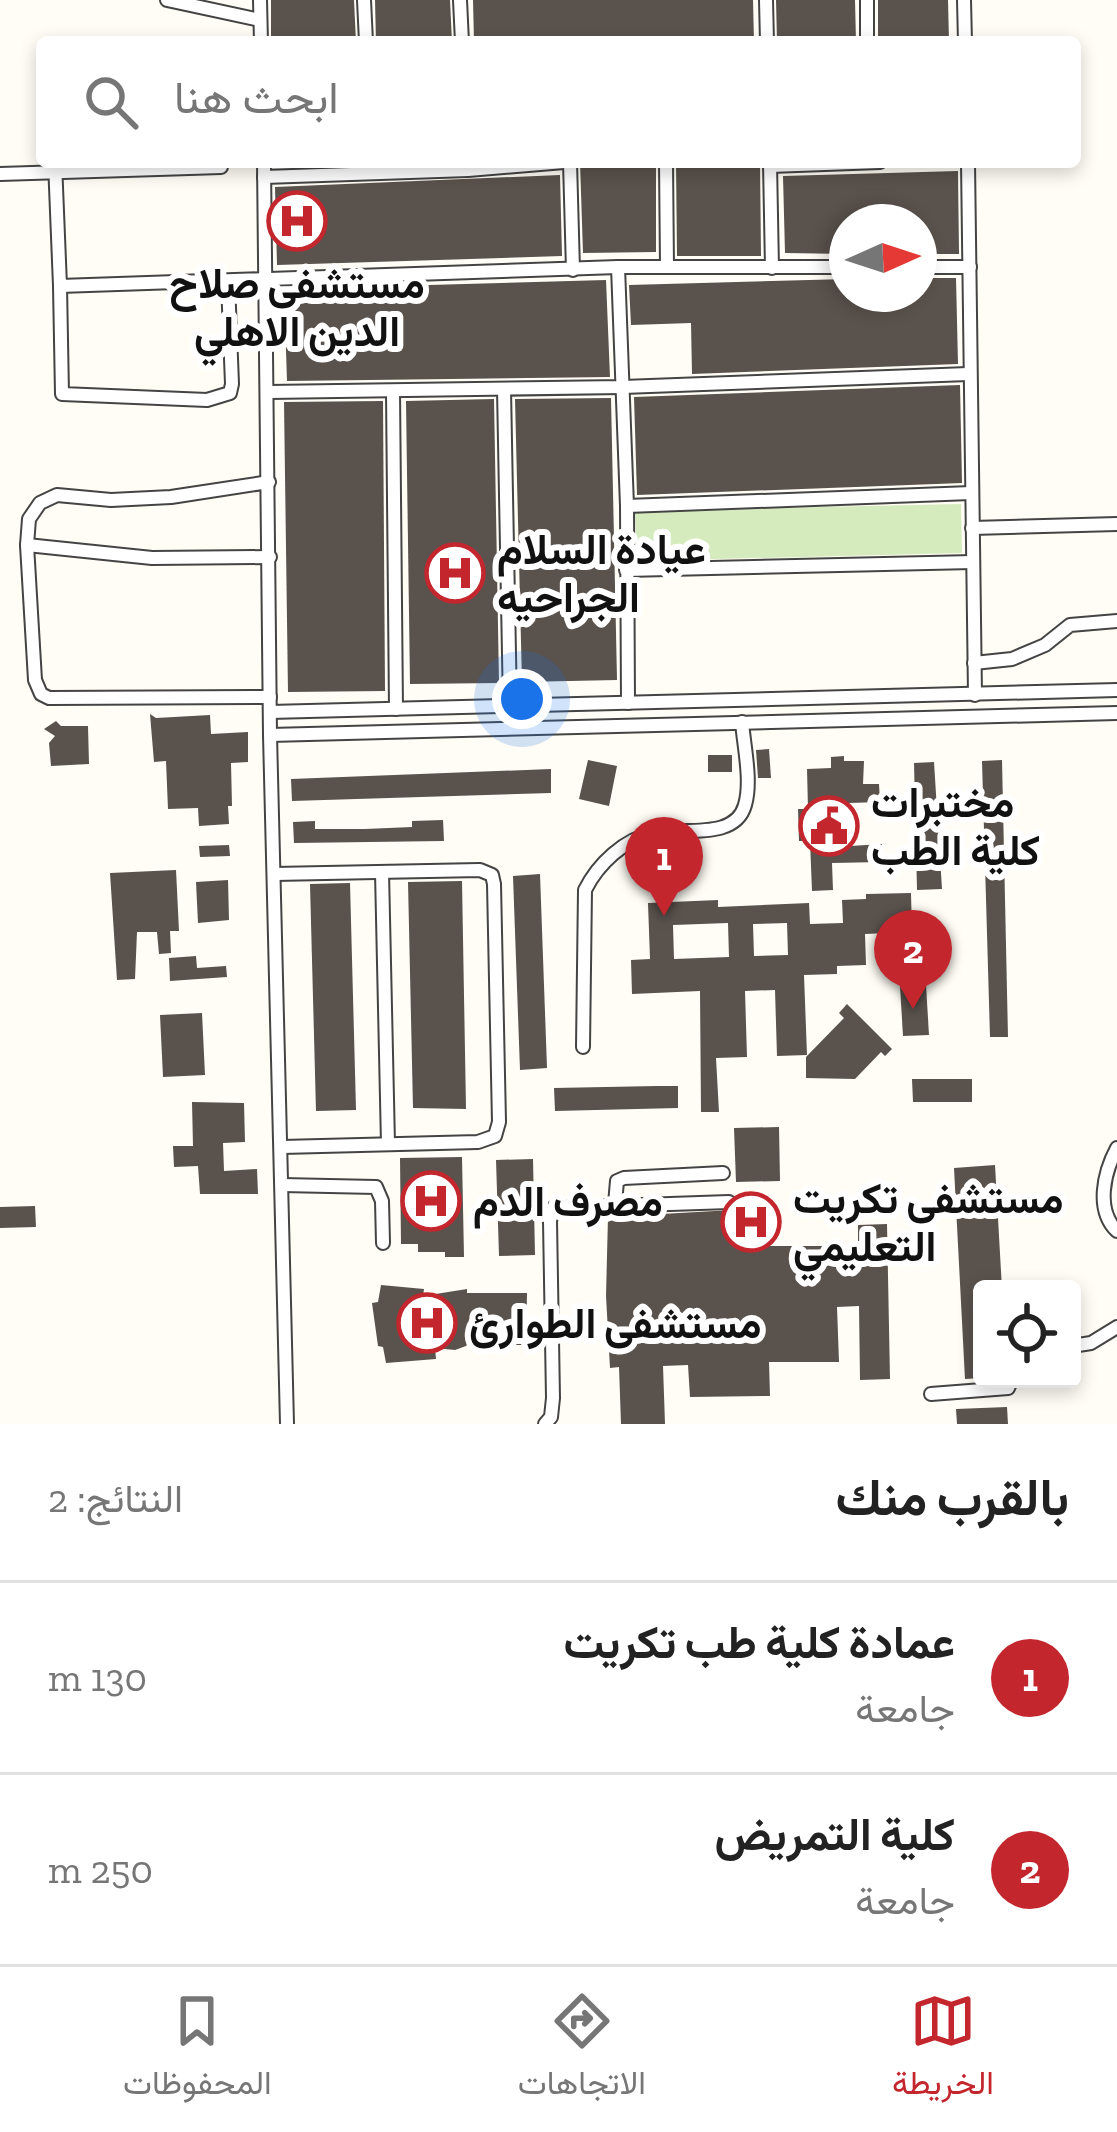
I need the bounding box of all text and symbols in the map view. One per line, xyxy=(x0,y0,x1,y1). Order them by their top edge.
search box xyxy=(36,36,1081,168)
icon: search xyxy=(78,69,144,135)
text: ابحث هنا xyxy=(174,71,339,125)
hospital icon: مستشفى صلاح الدين الاهلي xyxy=(266,190,328,252)
north arrow xyxy=(829,204,937,312)
place label: مستشفى صلاح الدين الاهلي xyxy=(169,258,425,366)
place label: عيادة السلام الجراحيه xyxy=(497,524,706,624)
hospital icon: عيادة السلام الجراحيه xyxy=(424,542,486,604)
your location xyxy=(492,669,552,729)
place label: مختبرات كلية الطب xyxy=(871,777,1040,876)
public building icon: مختبرات كلية الطب xyxy=(798,795,860,857)
pin: 1 xyxy=(625,817,703,916)
pin: 2 xyxy=(874,910,952,1009)
hospital icon: مصرف الدم xyxy=(400,1170,462,1232)
place label: مستشفى تكريت التعليمي xyxy=(793,1173,1064,1281)
place label: مصرف الدم xyxy=(473,1176,663,1229)
hospital icon: مستشفى تكريت التعليمي xyxy=(720,1191,782,1253)
map controls xyxy=(973,1280,1081,1388)
button: locate xyxy=(973,1280,1081,1388)
hospital icon: مستشفى الطوارئ xyxy=(396,1292,458,1354)
place label: مستشفى الطوارئ xyxy=(469,1298,761,1350)
text: بالقرب منك xyxy=(836,1467,1069,1528)
text: النتائج: 2 xyxy=(48,1475,183,1522)
text: عمادة كلية طب تكريت xyxy=(564,1616,955,1670)
text: 130 m xyxy=(48,1654,147,1701)
text: 1 xyxy=(1022,1654,1038,1701)
text: جامعة xyxy=(855,1685,955,1732)
text: كلية التمريض xyxy=(715,1808,955,1862)
text: 250 m xyxy=(48,1846,153,1893)
text: 2 xyxy=(1020,1846,1040,1893)
text: جامعة xyxy=(855,1877,955,1924)
tab: المحفوظات xyxy=(123,1988,272,2112)
tab: الاتجاهات xyxy=(518,1988,646,2112)
tab: الخريطة xyxy=(892,1988,994,2112)

